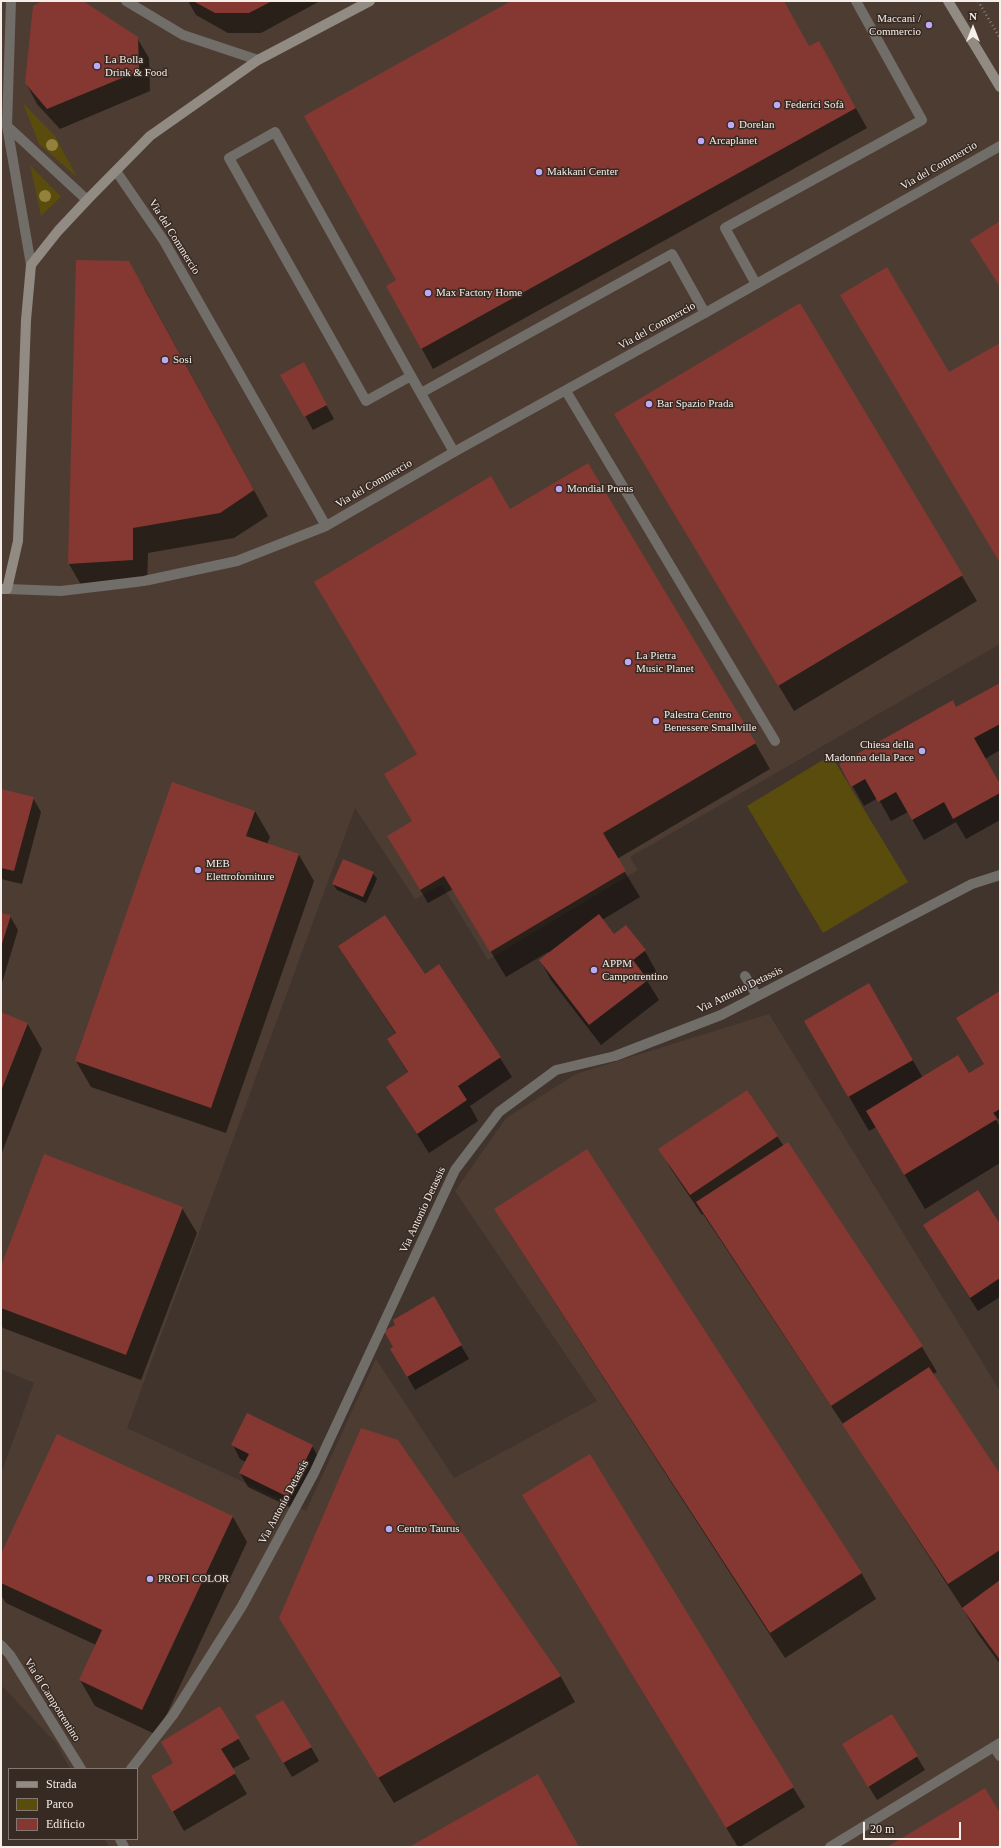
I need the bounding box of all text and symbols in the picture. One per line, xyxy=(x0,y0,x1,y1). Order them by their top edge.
north arrow xyxy=(953,8,993,48)
text: N xyxy=(969,10,977,22)
place label: Maccani / Commercio xyxy=(869,12,921,38)
marker: Maccani / Commercio xyxy=(924,20,934,30)
place label: La Bolla Drink & Food xyxy=(105,53,167,79)
marker: La Bolla Drink & Food xyxy=(92,61,102,71)
place label: Federici Sofà xyxy=(785,98,844,112)
marker: Federici Sofà xyxy=(772,100,782,110)
place label: Dorelan xyxy=(739,118,774,132)
marker: Dorelan xyxy=(726,120,736,130)
place label: Arcaplanet xyxy=(709,134,757,148)
marker: Arcaplanet xyxy=(696,136,706,146)
street label: Via del Commercio xyxy=(898,139,980,193)
place label: Makkani Center xyxy=(547,165,618,179)
marker: Makkani Center xyxy=(534,167,544,177)
street label: Via del Commercio xyxy=(146,197,202,277)
place label: Max Factory Home xyxy=(436,286,522,300)
marker: Max Factory Home xyxy=(423,288,433,298)
street label: Via del Commercio xyxy=(616,299,698,353)
place label: Sosi xyxy=(173,353,192,367)
marker: Sosi xyxy=(160,355,170,365)
place label: Bar Spazio Prada xyxy=(657,397,733,411)
marker: Bar Spazio Prada xyxy=(644,399,654,409)
street label: Via del Commercio xyxy=(333,457,415,511)
place label: Mondial Pneus xyxy=(567,482,633,496)
marker: Mondial Pneus xyxy=(554,484,564,494)
place label: La Pietra Music Planet xyxy=(636,649,694,675)
marker: La Pietra Music Planet xyxy=(623,657,633,667)
place label: Palestra Centro Benessere Smallville xyxy=(664,708,757,734)
marker: Palestra Centro Benessere Smallville xyxy=(651,716,661,726)
place label: Chiesa della Madonna della Pace xyxy=(825,738,914,764)
marker: Chiesa della Madonna della Pace xyxy=(917,746,927,756)
place label: MEB Elettroforniture xyxy=(206,857,274,883)
marker: MEB Elettroforniture xyxy=(193,865,203,875)
place label: APPM Campotrentino xyxy=(602,957,668,983)
street label: Via Antonio Detassis xyxy=(695,964,785,1016)
marker: APPM Campotrentino xyxy=(589,965,599,975)
street label: Via Antonio Detassis xyxy=(397,1165,449,1255)
street label: Via Antonio Detassis xyxy=(256,1458,312,1546)
place label: Centro Taurus xyxy=(397,1522,459,1536)
marker: Centro Taurus xyxy=(384,1524,394,1534)
place label: PROFI COLOR xyxy=(158,1572,229,1586)
marker: PROFI COLOR xyxy=(145,1574,155,1584)
street label: Via di Campotrentino xyxy=(21,1656,83,1744)
legend xyxy=(8,1768,138,1840)
text: Strada xyxy=(46,1777,77,1791)
text: Parco xyxy=(46,1797,73,1811)
scale bar xyxy=(865,1814,963,1840)
text: Edificio xyxy=(46,1817,85,1831)
text: 20 m xyxy=(870,1822,894,1836)

